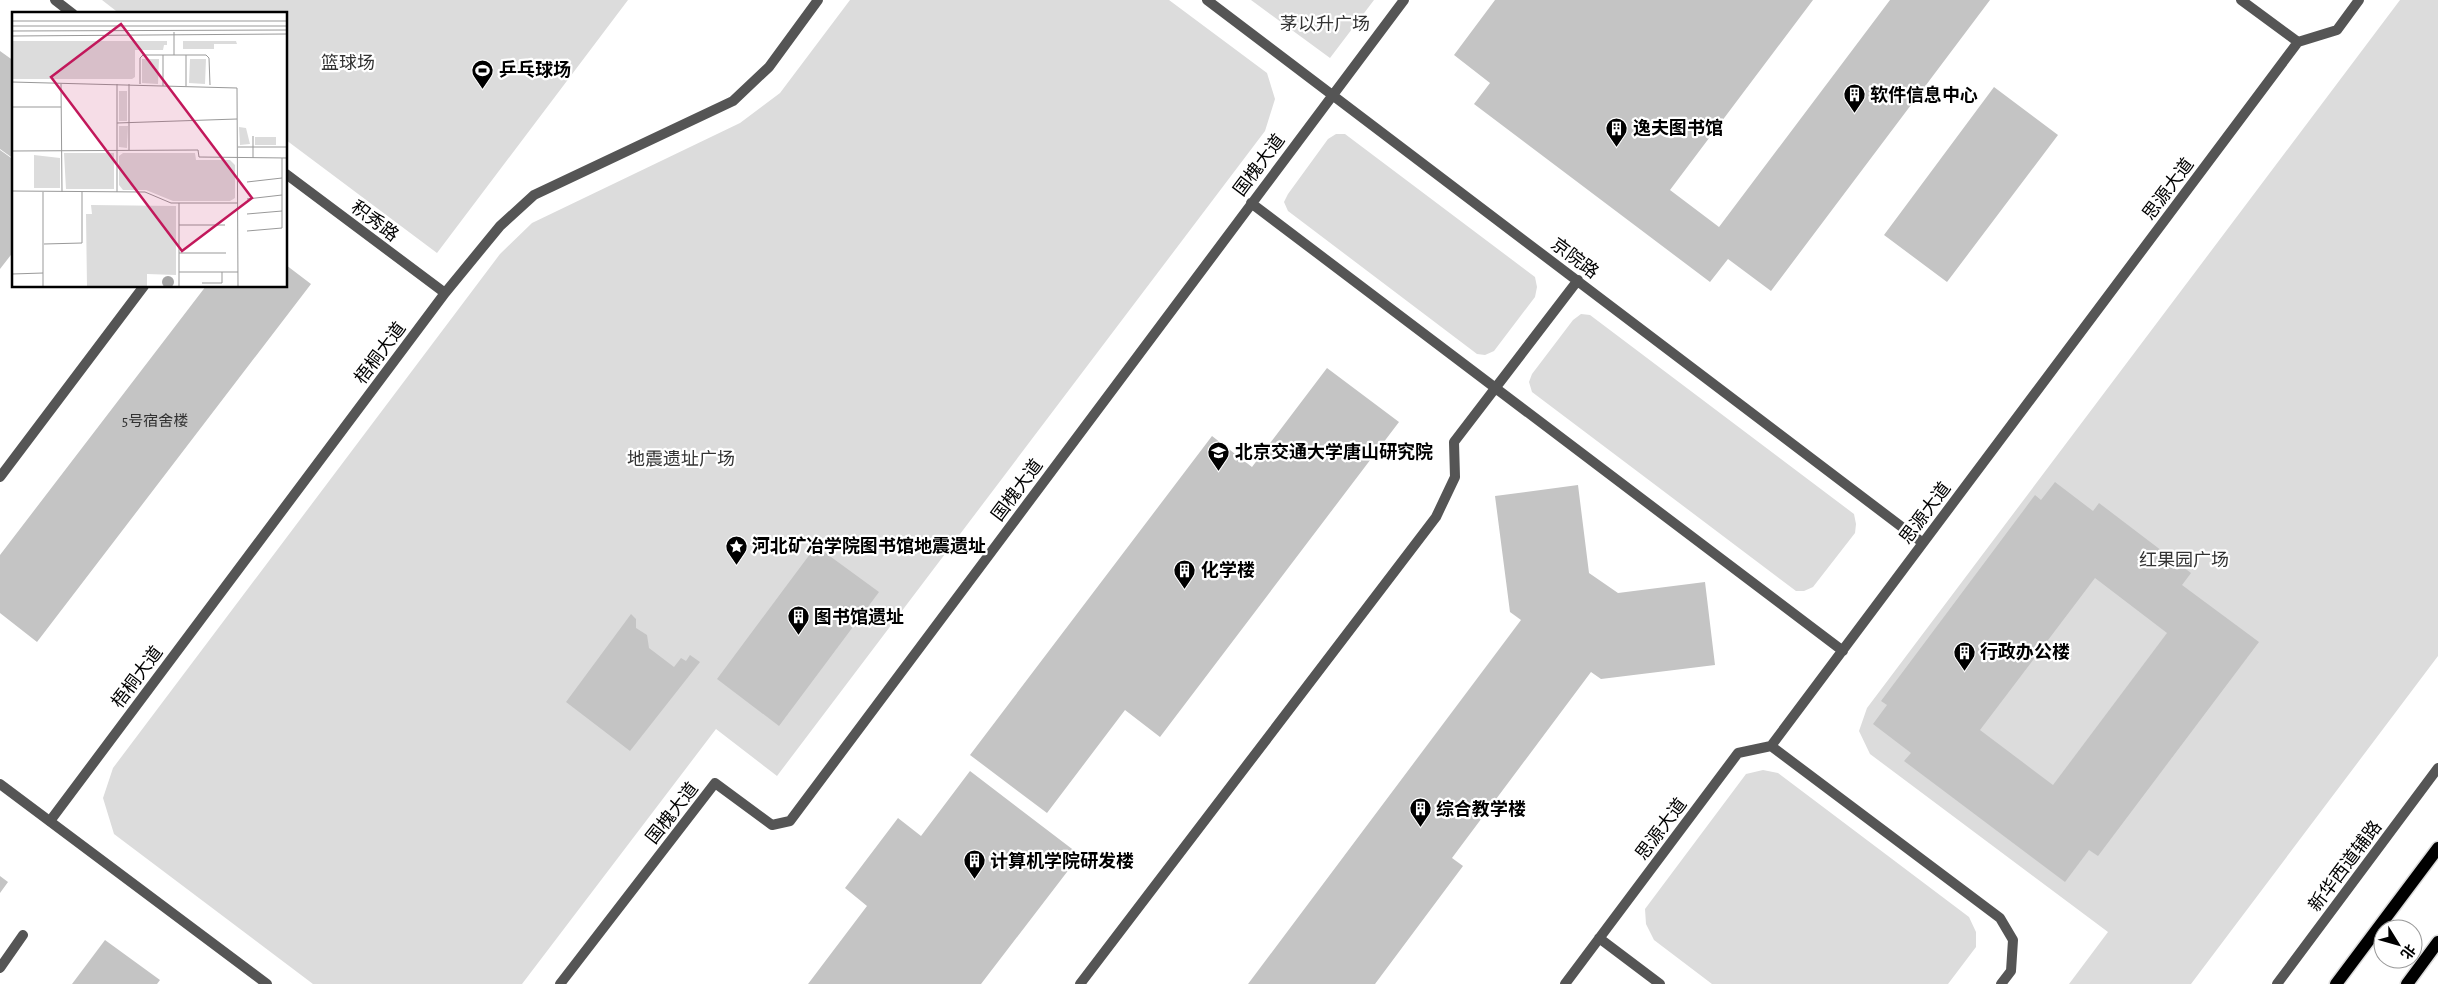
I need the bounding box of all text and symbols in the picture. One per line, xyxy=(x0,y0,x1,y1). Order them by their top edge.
inset map xyxy=(12,12,288,288)
park label: 茅以升广场 xyxy=(1280,14,1370,34)
park label: 篮球场 xyxy=(321,53,375,73)
sports icon: 乒乓球场 xyxy=(471,58,495,89)
place label: 乒乓球场 xyxy=(499,60,571,80)
building icon: 软件信息中心 xyxy=(1842,83,1866,114)
place label: 软件信息中心 xyxy=(1870,85,1978,105)
building icon: 逸夫图书馆 xyxy=(1605,116,1629,147)
place label: 逸夫图书馆 xyxy=(1633,118,1723,138)
street label: 国槐大道 xyxy=(1229,130,1289,200)
street label: 思源大道 xyxy=(2138,154,2198,224)
street label: 积秀路 xyxy=(347,197,403,245)
street label: 京院路 xyxy=(1547,234,1603,282)
street label: 梧桐大道 xyxy=(350,318,410,388)
house number: 5号宿舍楼 xyxy=(122,413,188,429)
school or university icon: 北京交通大学唐山研究院 xyxy=(1207,440,1231,471)
place label: 北京交通大学唐山研究院 xyxy=(1235,442,1433,462)
park label: 地震遗址广场 xyxy=(627,449,735,469)
street label: 国槐大道 xyxy=(987,455,1047,525)
street label: 思源大道 xyxy=(1895,478,1955,548)
place icon: 河北矿冶学院图书馆地震遗址 xyxy=(724,534,748,565)
place label: 河北矿冶学院图书馆地震遗址 xyxy=(752,536,986,556)
park label: 红果园广场 xyxy=(2139,550,2229,570)
building icon: 化学楼 xyxy=(1173,558,1197,589)
place label: 化学楼 xyxy=(1201,560,1255,580)
building icon: 图书馆遗址 xyxy=(786,605,810,636)
place label: 图书馆遗址 xyxy=(814,607,904,627)
building icon: 行政办公楼 xyxy=(1952,640,1976,671)
place label: 行政办公楼 xyxy=(1980,641,2070,662)
street label: 梧桐大道 xyxy=(107,642,167,712)
street label: 国槐大道 xyxy=(642,778,702,848)
street label: 思源大道 xyxy=(1631,794,1691,864)
building icon: 综合教学楼 xyxy=(1408,797,1432,828)
place label: 综合教学楼 xyxy=(1436,799,1526,819)
street label: 新华西道辅路 xyxy=(2305,817,2385,915)
building icon: 计算机学院研发楼 xyxy=(962,849,986,880)
place label: 计算机学院研发楼 xyxy=(990,851,1134,871)
north arrow xyxy=(2373,919,2423,969)
text: 北 xyxy=(2398,941,2418,962)

